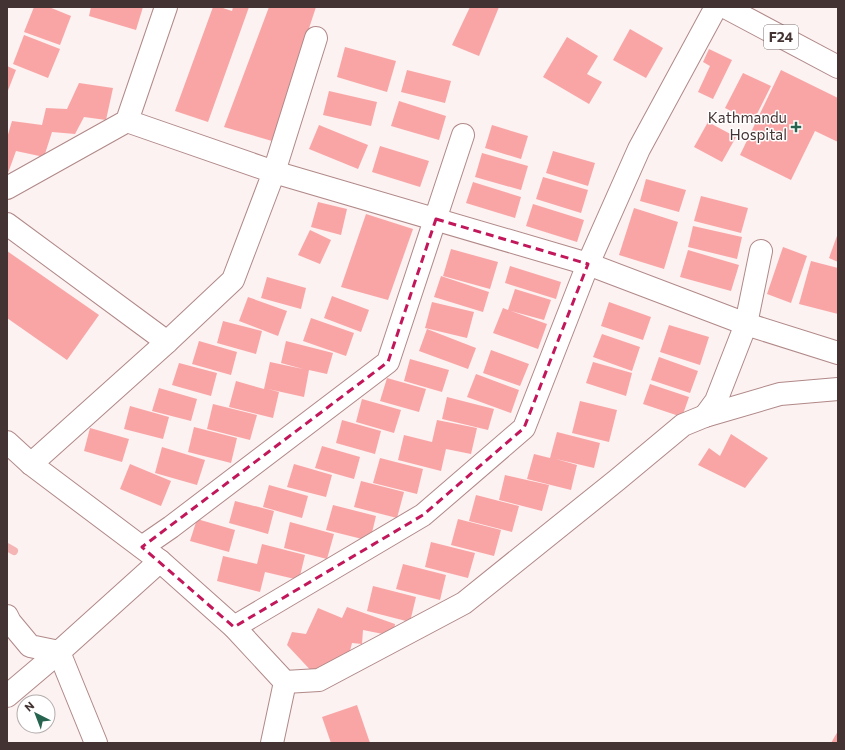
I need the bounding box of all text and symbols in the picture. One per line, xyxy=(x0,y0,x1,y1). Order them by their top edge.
road number: F24 xyxy=(764,25,798,49)
place label: Kathmandu Hospital xyxy=(708,108,787,143)
marker: Kathmandu Hospital xyxy=(790,121,802,133)
north arrow xyxy=(16,694,56,734)
text: N xyxy=(22,699,36,714)

